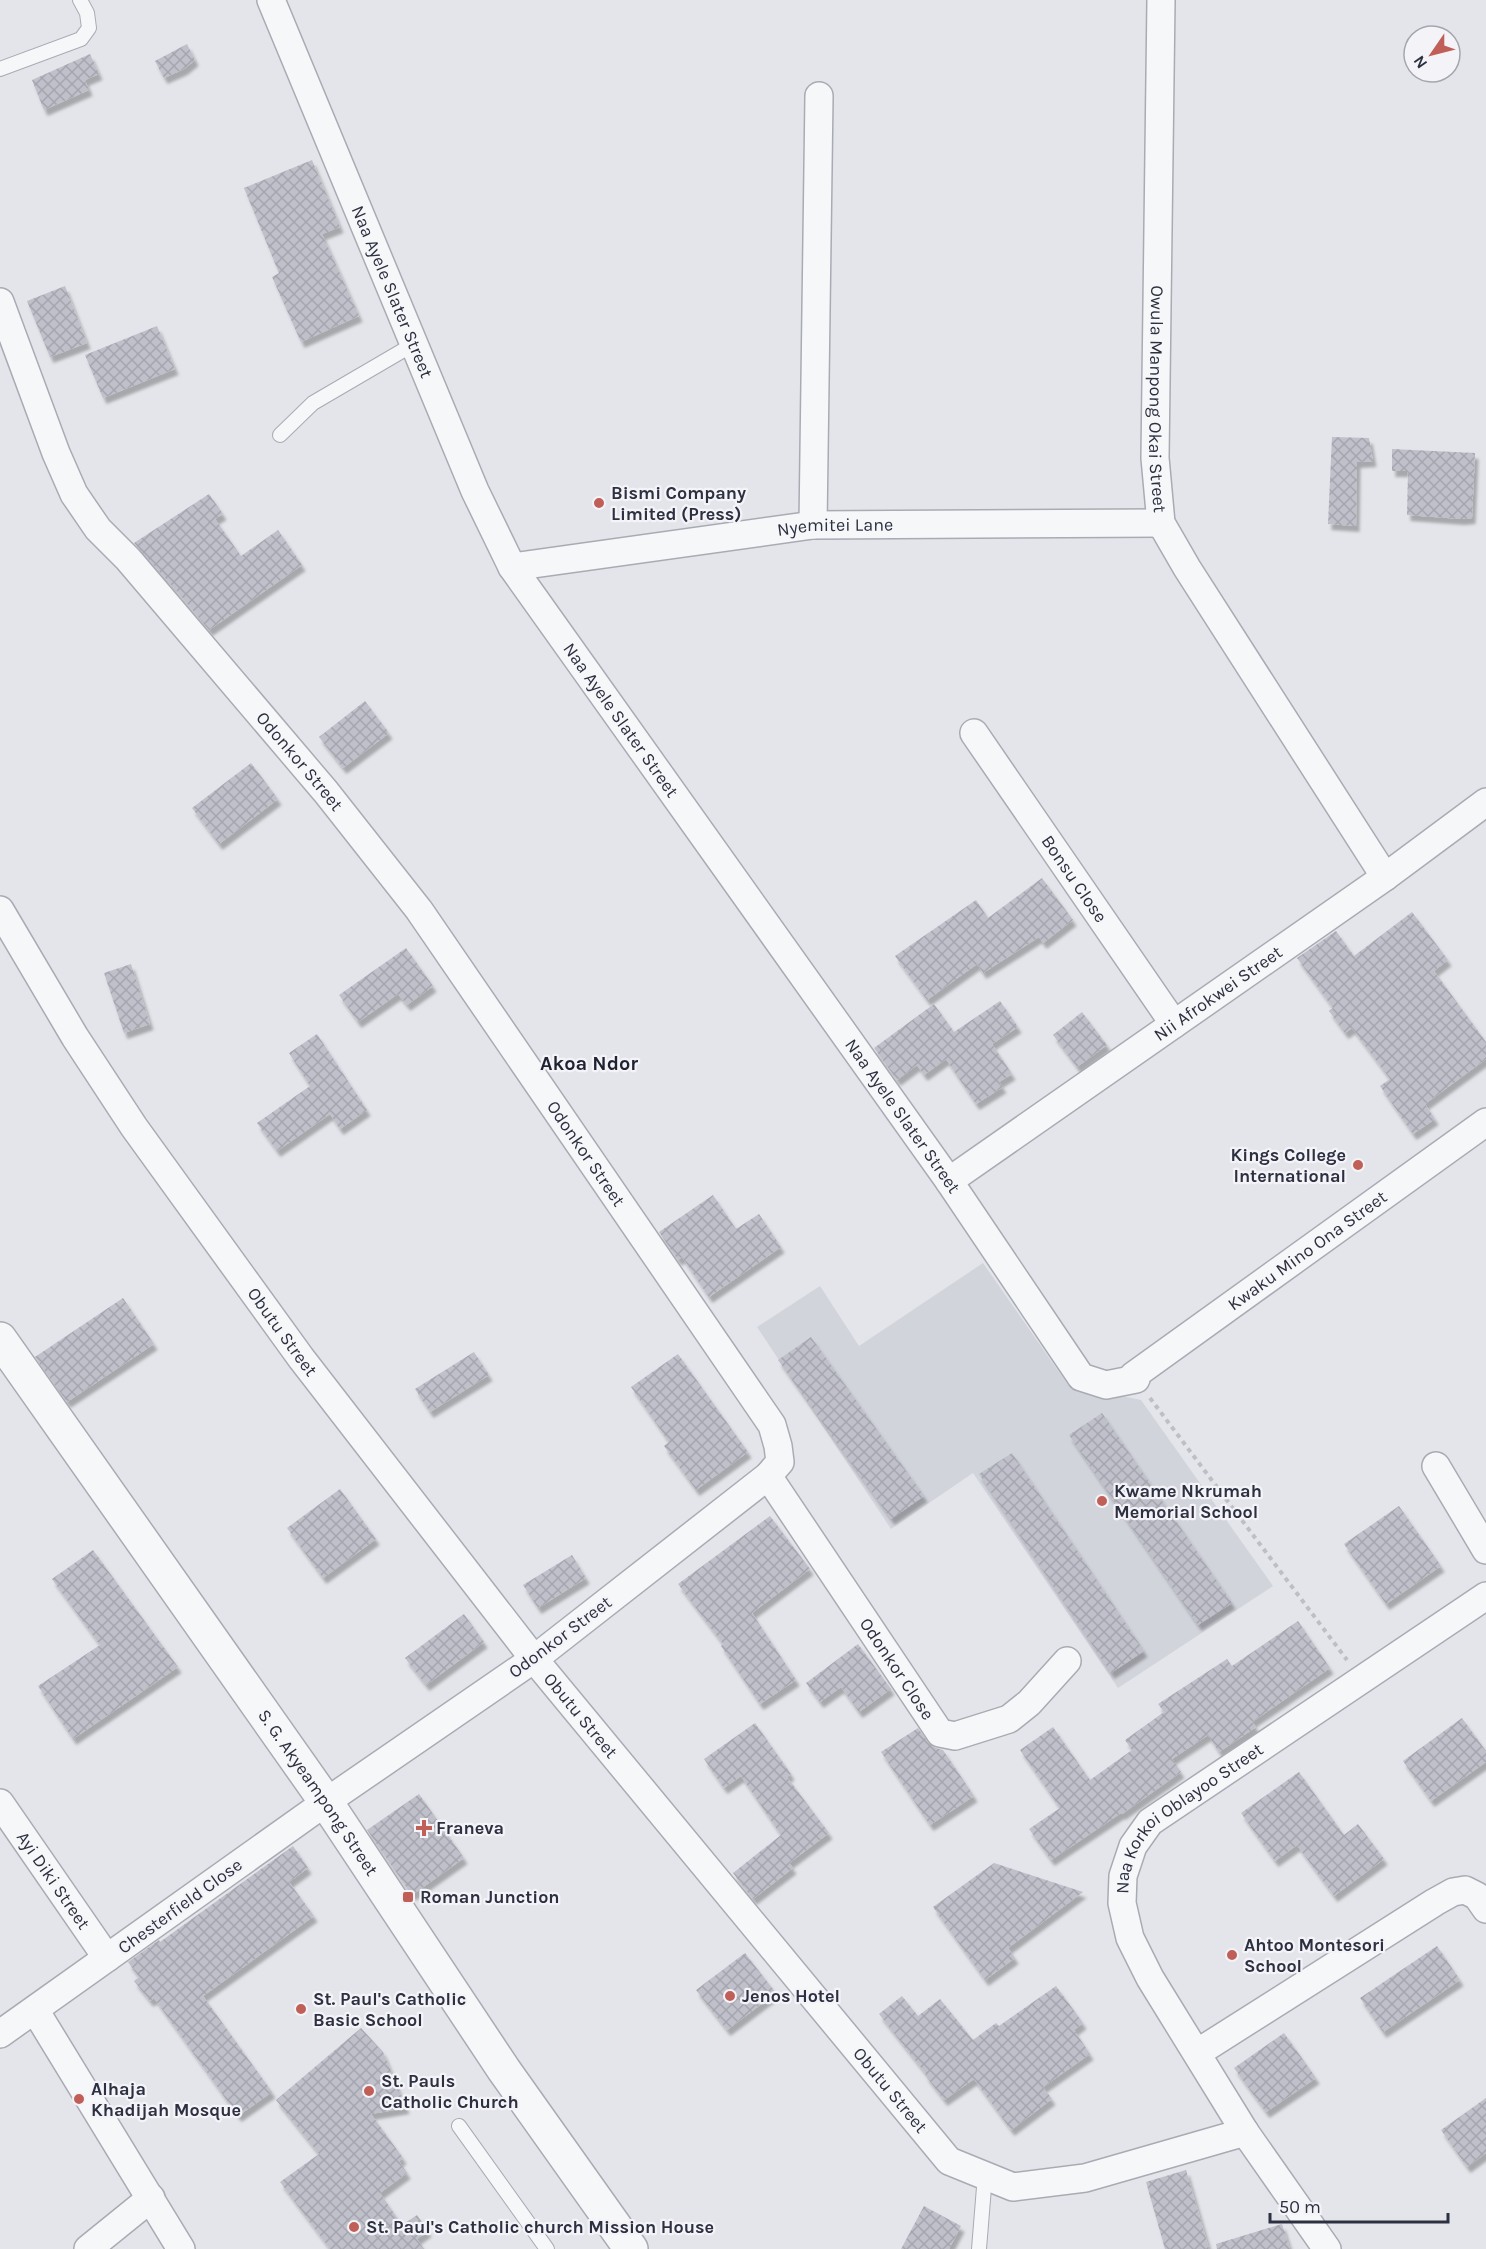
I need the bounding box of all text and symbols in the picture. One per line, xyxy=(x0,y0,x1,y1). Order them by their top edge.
north arrow xyxy=(1402,24,1462,84)
text: N xyxy=(1409,52,1431,72)
street label: Naa Ayele Slater Street xyxy=(347,202,438,381)
street label: Owula Manpong Okai Street xyxy=(1144,285,1171,514)
place label: Bismi Company Limited (Press) xyxy=(611,482,746,525)
marker: Bismi Company Limited (Press) xyxy=(592,496,606,510)
street label: Nyemitei Lane xyxy=(776,514,893,541)
street label: Naa Ayele Slater Street xyxy=(558,638,684,802)
street label: Odonkor Street xyxy=(252,707,348,816)
street label: Bonsu Close xyxy=(1037,831,1112,927)
street label: Nii Afrokwei Street xyxy=(1150,941,1287,1046)
street label: Naa Ayele Slater Street xyxy=(840,1034,965,1198)
district label: Akoa Ndor xyxy=(540,1052,638,1075)
street label: Odonkor Street xyxy=(542,1097,630,1211)
place label: Kings College International xyxy=(1230,1144,1346,1187)
marker: Kings College International xyxy=(1351,1158,1365,1172)
street label: Kwaku Mino Ona Street xyxy=(1223,1186,1391,1315)
street label: Obutu Street xyxy=(243,1283,322,1381)
place label: Kwame Nkrumah Memorial School xyxy=(1114,1480,1262,1523)
marker: Kwame Nkrumah Memorial School xyxy=(1095,1494,1109,1508)
street label: Odonkor Street xyxy=(504,1591,616,1683)
street label: Odonkor Close xyxy=(855,1613,939,1724)
street label: Obutu Street xyxy=(539,1668,623,1763)
street label: S. G. Akyeampong Street xyxy=(253,1705,383,1880)
street label: Naa Korkoi Oblayoo Street xyxy=(1111,1738,1267,1894)
place label: Franeva xyxy=(436,1817,504,1839)
marker: Franeva xyxy=(417,1821,431,1835)
street label: Ayi Diki Street xyxy=(12,1827,95,1934)
street label: Chesterfield Close xyxy=(113,1853,247,1959)
place label: Roman Junction xyxy=(420,1886,560,1908)
marker: Roman Junction xyxy=(401,1890,415,1904)
place label: Ahtoo Montesori School xyxy=(1244,1934,1385,1977)
marker: Ahtoo Montesori School xyxy=(1225,1948,1239,1962)
place label: Jenos Hotel xyxy=(742,1985,840,2007)
place label: St. Paul's Catholic Basic School xyxy=(313,1988,466,2031)
marker: Jenos Hotel xyxy=(723,1989,737,2003)
marker: St. Paul's Catholic Basic School xyxy=(294,2002,308,2016)
street label: Obutu Street xyxy=(848,2043,932,2137)
place label: St. Pauls Catholic Church xyxy=(381,2070,519,2113)
place label: Alhaja Khadijah Mosque xyxy=(91,2078,241,2121)
marker: St. Pauls Catholic Church xyxy=(362,2084,376,2098)
marker: Alhaja Khadijah Mosque xyxy=(72,2092,86,2106)
scale bar xyxy=(1270,2186,1448,2224)
text: 50 m xyxy=(1279,2196,1321,2218)
place label: St. Paul's Catholic church Mission House xyxy=(366,2216,714,2238)
marker: St. Paul's Catholic church Mission House xyxy=(347,2220,361,2234)

